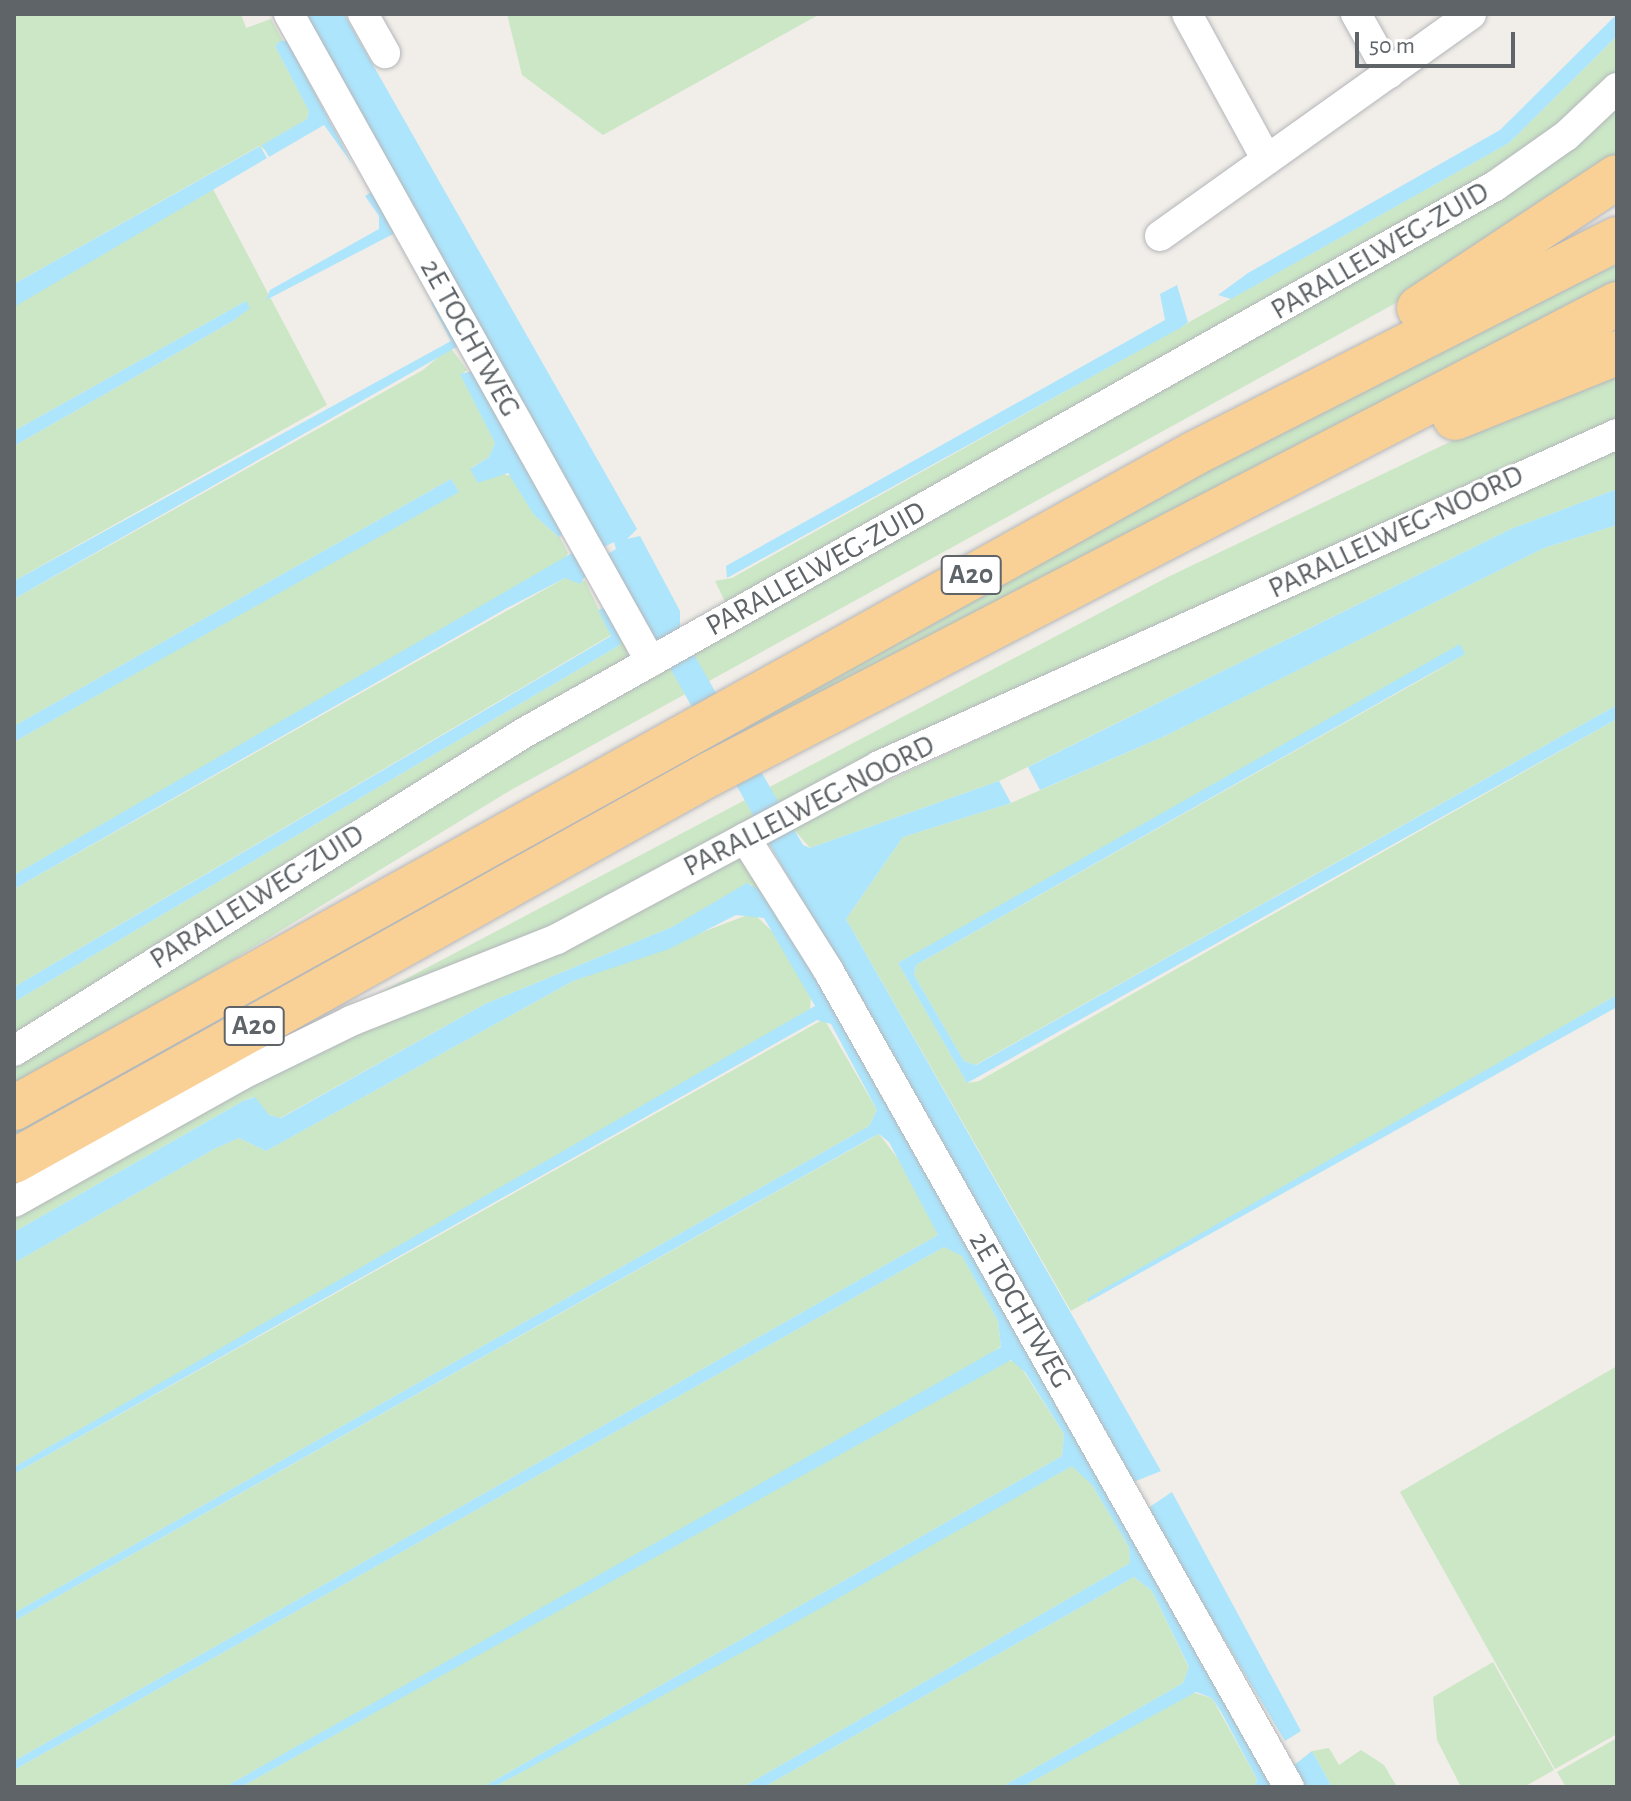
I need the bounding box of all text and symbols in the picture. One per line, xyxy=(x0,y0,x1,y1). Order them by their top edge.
scale bar xyxy=(1359,16,1519,66)
text: 50 m xyxy=(1369,34,1415,58)
street label: PARALLELWEG-ZUID xyxy=(1265,174,1495,328)
street label: 2E TOCHTWEG xyxy=(412,253,528,423)
street label: PARALLELWEG-NOORD xyxy=(1263,457,1529,607)
street label: PARALLELWEG-ZUID xyxy=(700,494,932,644)
road number: A20 xyxy=(939,551,1003,599)
street label: PARALLELWEG-NOORD xyxy=(677,727,941,885)
street label: PARALLELWEG-ZUID xyxy=(143,817,371,977)
road number: A20 xyxy=(222,1002,286,1050)
street label: 2E TOCHTWEG xyxy=(961,1225,1079,1395)

